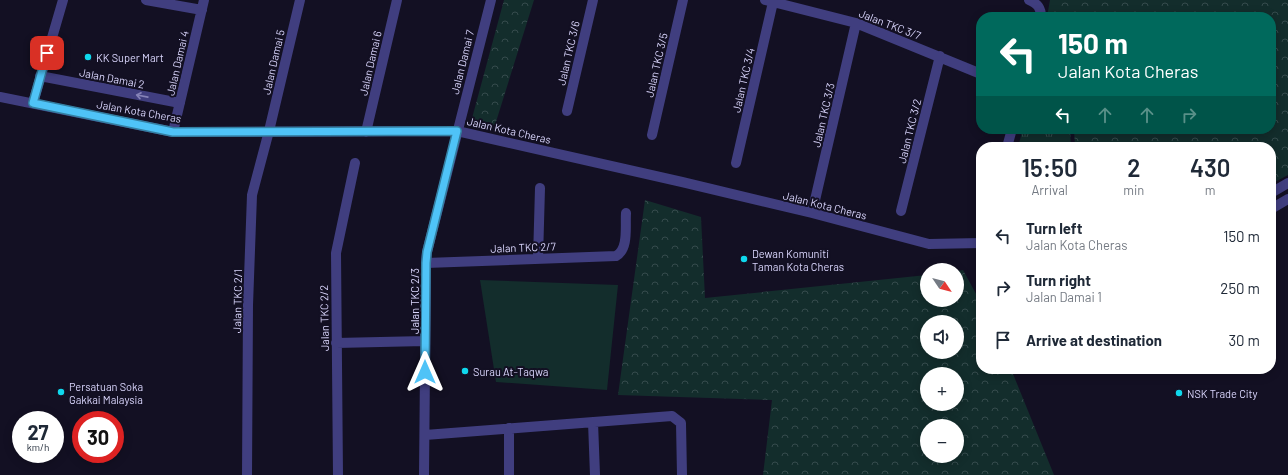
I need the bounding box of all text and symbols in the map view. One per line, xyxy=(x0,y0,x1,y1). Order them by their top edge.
street label: Jalan TKC 3/7 xyxy=(857,6,923,42)
street label: Jalan TKC 3/6 xyxy=(554,19,582,86)
text: 150 m xyxy=(1058,26,1128,60)
street label: Jalan Damai 5 xyxy=(259,28,287,96)
icon: left xyxy=(992,28,1044,80)
street label: Jalan Damai 4 xyxy=(163,29,191,97)
street label: Jalan Damai 6 xyxy=(356,29,384,97)
street label: Jalan Damai 7 xyxy=(448,29,476,95)
street label: Jalan TKC 3/5 xyxy=(642,31,670,98)
pin xyxy=(30,36,64,70)
icon: arrive xyxy=(36,42,58,64)
street label: Jalan TKC 3/4 xyxy=(729,46,757,114)
place label: KK Super Mart xyxy=(96,51,164,64)
marker: KK Super Mart xyxy=(83,52,93,62)
text: Jalan Kota Cheras xyxy=(1058,60,1198,82)
street label: Jalan Damai 2 xyxy=(78,65,146,91)
street label: Jalan TKC 3/3 xyxy=(809,82,837,148)
one-way arrow xyxy=(136,92,149,100)
street label: Jalan Kota Cheras xyxy=(96,97,182,125)
street label: Jalan TKC 3/2 xyxy=(895,97,923,165)
icon: left xyxy=(1052,104,1074,126)
icon: ahead xyxy=(1094,104,1116,126)
icon: ahead xyxy=(1136,104,1158,126)
icon: right xyxy=(1178,104,1200,126)
street label: Jalan Kota Cheras xyxy=(466,114,552,146)
text: 15:50 xyxy=(1022,153,1078,182)
text: 2 xyxy=(1127,153,1140,182)
text: 430 xyxy=(1190,153,1230,182)
text: Arrival xyxy=(1031,182,1068,198)
text: min xyxy=(1123,182,1144,198)
text: m xyxy=(1205,182,1216,198)
street label: Jalan Kota Cheras xyxy=(782,188,868,222)
text: Turn left xyxy=(1026,219,1082,237)
icon: left xyxy=(992,225,1014,247)
text: 150 m xyxy=(1223,227,1260,245)
text: Jalan Kota Cheras xyxy=(1026,237,1127,253)
street label: Jalan TKC 2/7 xyxy=(490,239,556,255)
place label: Dewan Komuniti Taman Kota Cheras xyxy=(752,247,844,273)
marker: Dewan Komuniti Taman Kota Cheras xyxy=(739,254,749,264)
north arrow xyxy=(920,263,964,307)
map controls xyxy=(920,263,964,463)
street label: Jalan TKC 2/3 xyxy=(408,268,421,334)
street label: Jalan TKC 2/1 xyxy=(230,269,244,333)
text: Turn right xyxy=(1026,271,1091,289)
icon: right xyxy=(992,277,1014,299)
text: 250 m xyxy=(1220,279,1260,297)
street label: Jalan TKC 2/2 xyxy=(317,285,331,351)
text: Jalan Damai 1 xyxy=(1026,289,1102,305)
button: sound xyxy=(920,315,964,359)
icon: arrive xyxy=(992,329,1014,351)
text: Arrive at destination xyxy=(1026,331,1162,349)
text: 30 m xyxy=(1228,331,1260,349)
position arrow xyxy=(404,351,446,393)
place label: Surau At-Taqwa xyxy=(473,365,548,378)
marker: Surau At-Taqwa xyxy=(460,366,470,376)
button: + xyxy=(920,367,964,411)
place label: Persatuan Soka Gakkai Malaysia xyxy=(69,380,143,406)
marker: Persatuan Soka Gakkai Malaysia xyxy=(56,387,66,397)
place label: NSK Trade City xyxy=(1187,387,1258,400)
marker: NSK Trade City xyxy=(1174,388,1184,398)
speed limit sign: 30 xyxy=(72,411,124,463)
button: − xyxy=(920,419,964,463)
text: 27 xyxy=(27,420,49,444)
text: km/h xyxy=(27,441,49,453)

